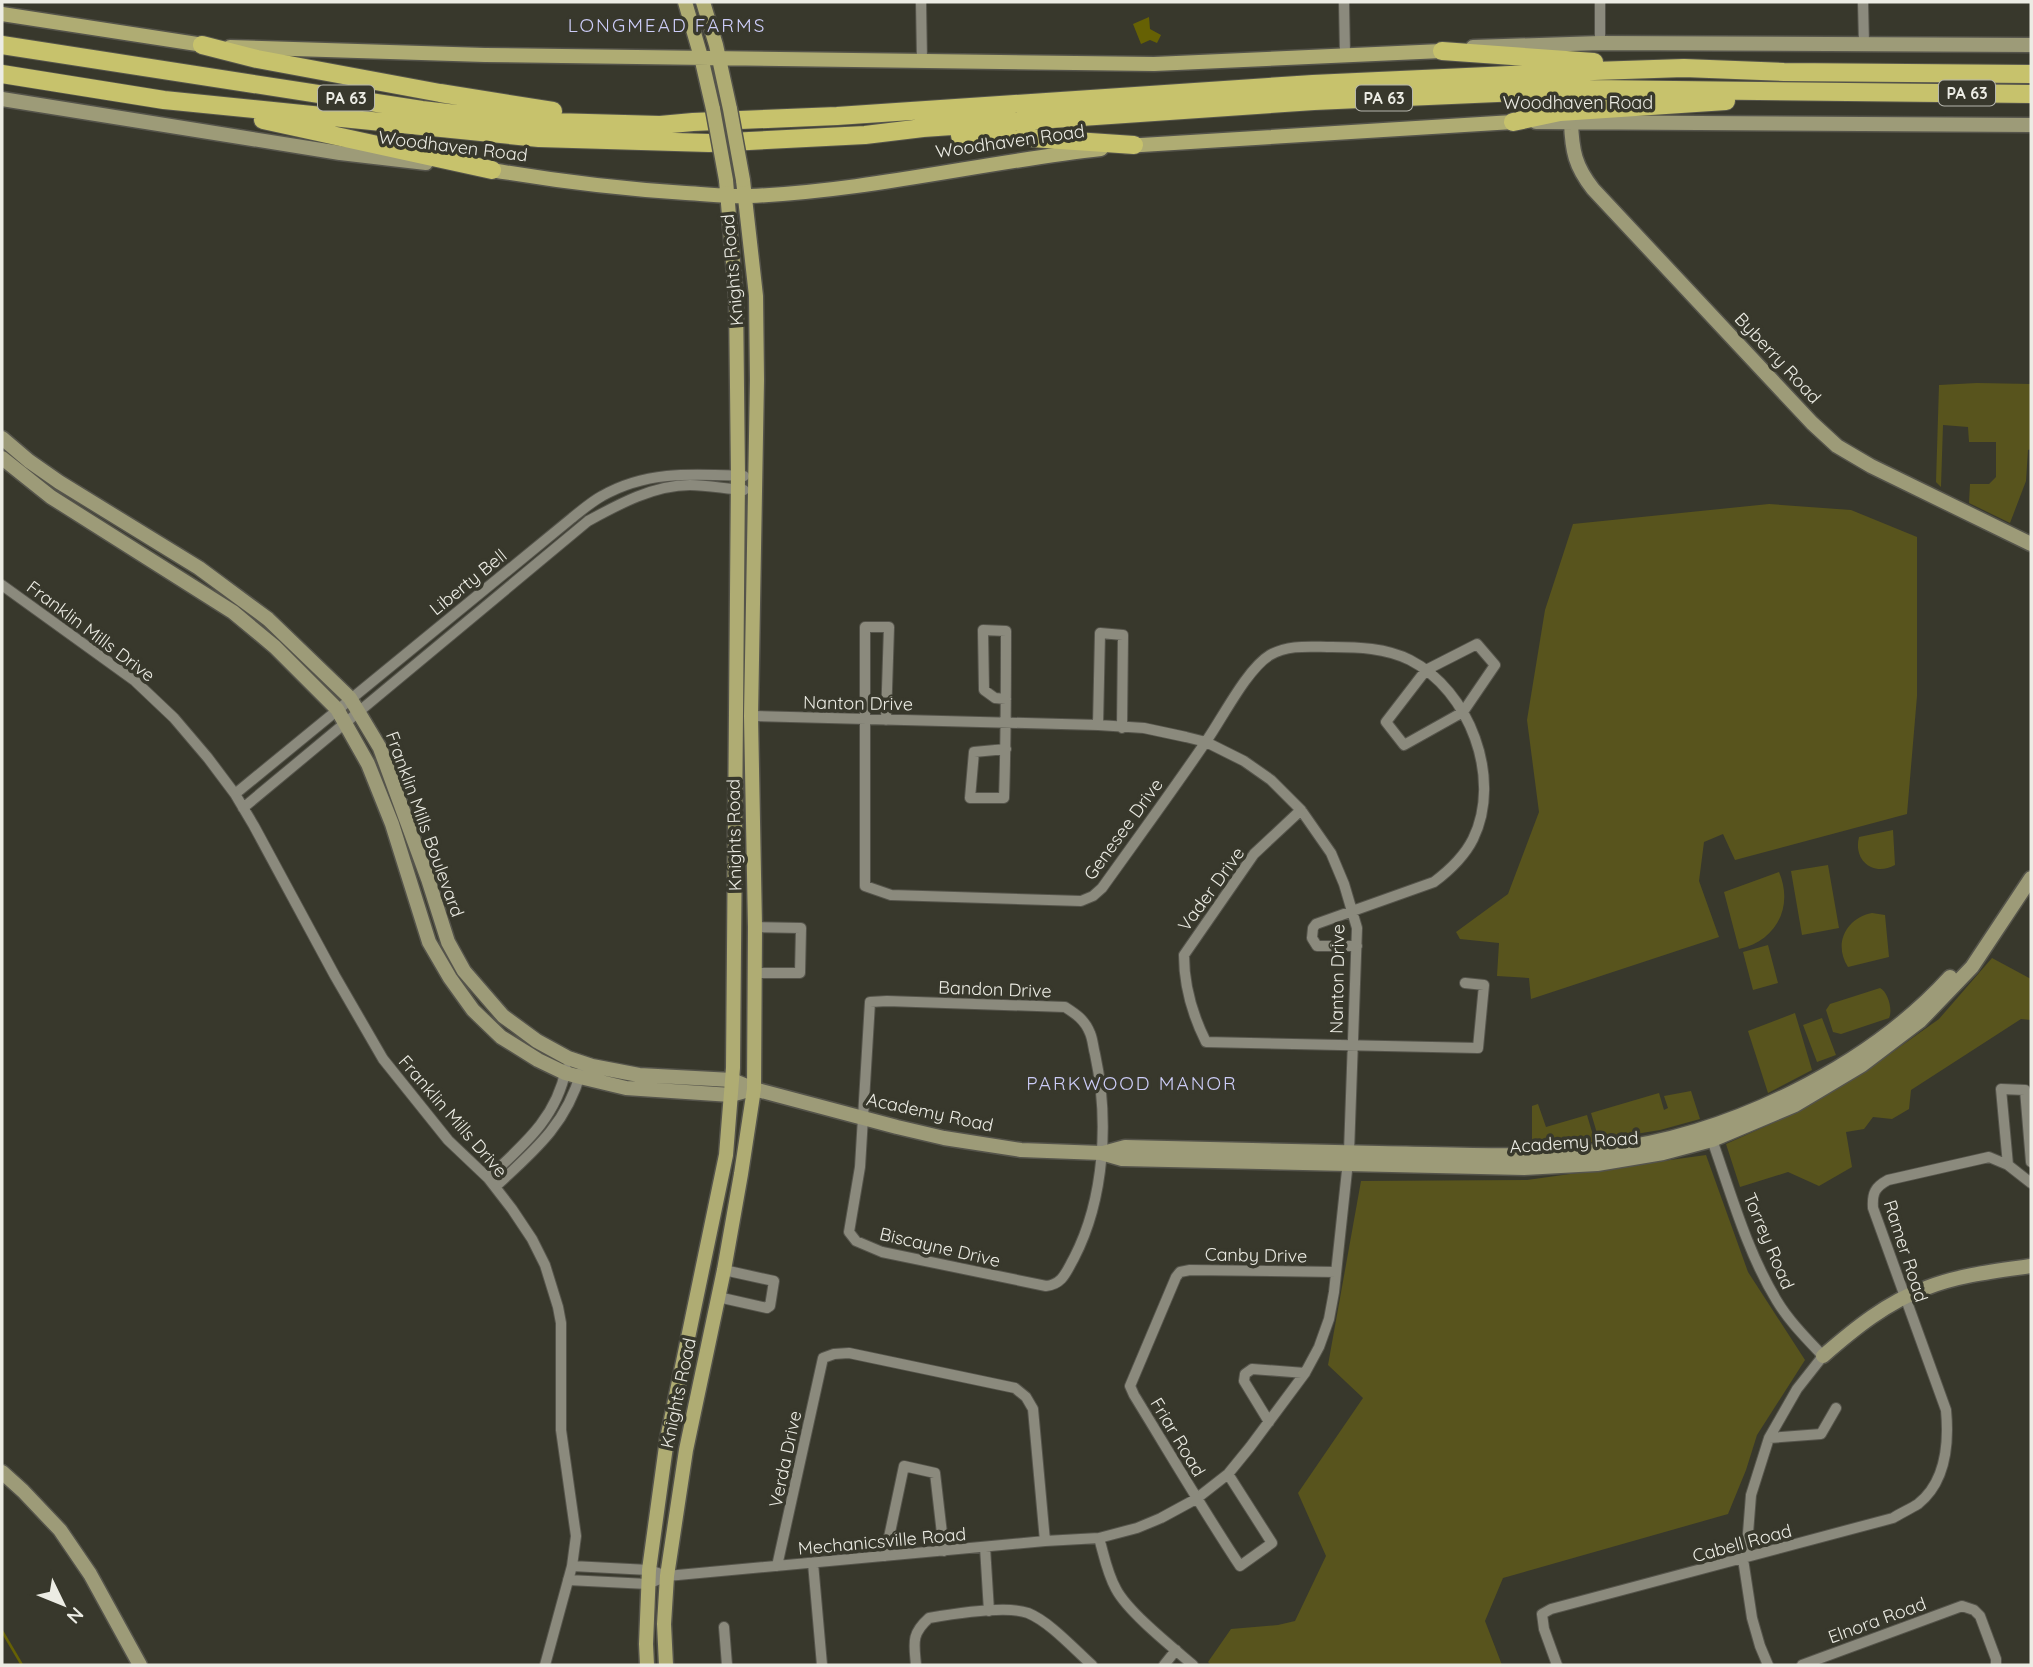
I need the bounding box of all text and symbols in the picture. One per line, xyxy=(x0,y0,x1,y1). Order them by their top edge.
district label: LONGMEAD FARMS xyxy=(568,13,766,37)
road number: PA 63 xyxy=(1939,80,1995,106)
road number: PA 63 xyxy=(318,86,374,110)
road number: PA 63 xyxy=(1356,86,1412,110)
street label: Woodhaven Road xyxy=(1503,91,1653,114)
street label: Woodhaven Road xyxy=(934,119,1086,163)
street label: Woodhaven Road xyxy=(377,125,529,167)
street label: Knights Road xyxy=(716,213,748,327)
street label: Byberry Road xyxy=(1730,307,1826,409)
street label: Liberty Bell xyxy=(425,544,511,620)
street label: Franklin Mills Drive xyxy=(22,575,160,687)
street label: Nanton Drive xyxy=(803,691,913,715)
street label: Franklin Mills Boulevard xyxy=(381,728,469,920)
street label: Genesee Drive xyxy=(1078,774,1168,884)
street label: Knights Road xyxy=(722,779,746,891)
street label: Vader Drive xyxy=(1173,842,1249,936)
street label: Nanton Drive xyxy=(1325,924,1349,1034)
street label: Bandon Drive xyxy=(938,976,1052,1002)
street label: Franklin Mills Drive xyxy=(394,1050,512,1182)
district label: PARKWOOD MANOR xyxy=(1026,1071,1238,1095)
street label: Academy Road xyxy=(864,1087,996,1137)
street label: Academy Road xyxy=(1509,1126,1639,1158)
street label: Torrey Road xyxy=(1738,1189,1800,1293)
street label: Ramer Road xyxy=(1879,1197,1933,1305)
street label: Biscayne Drive xyxy=(877,1222,1003,1272)
street label: Canby Drive xyxy=(1205,1243,1307,1267)
street label: Knights Road xyxy=(655,1336,701,1450)
street label: Friar Road xyxy=(1145,1393,1211,1481)
street label: Verda Drive xyxy=(764,1409,806,1509)
street label: Cabell Road xyxy=(1690,1519,1794,1567)
street label: Mechanicsville Road xyxy=(797,1522,967,1560)
north arrow xyxy=(28,1569,98,1639)
street label: Elnora Road xyxy=(1825,1592,1929,1648)
text: N xyxy=(62,1602,89,1629)

